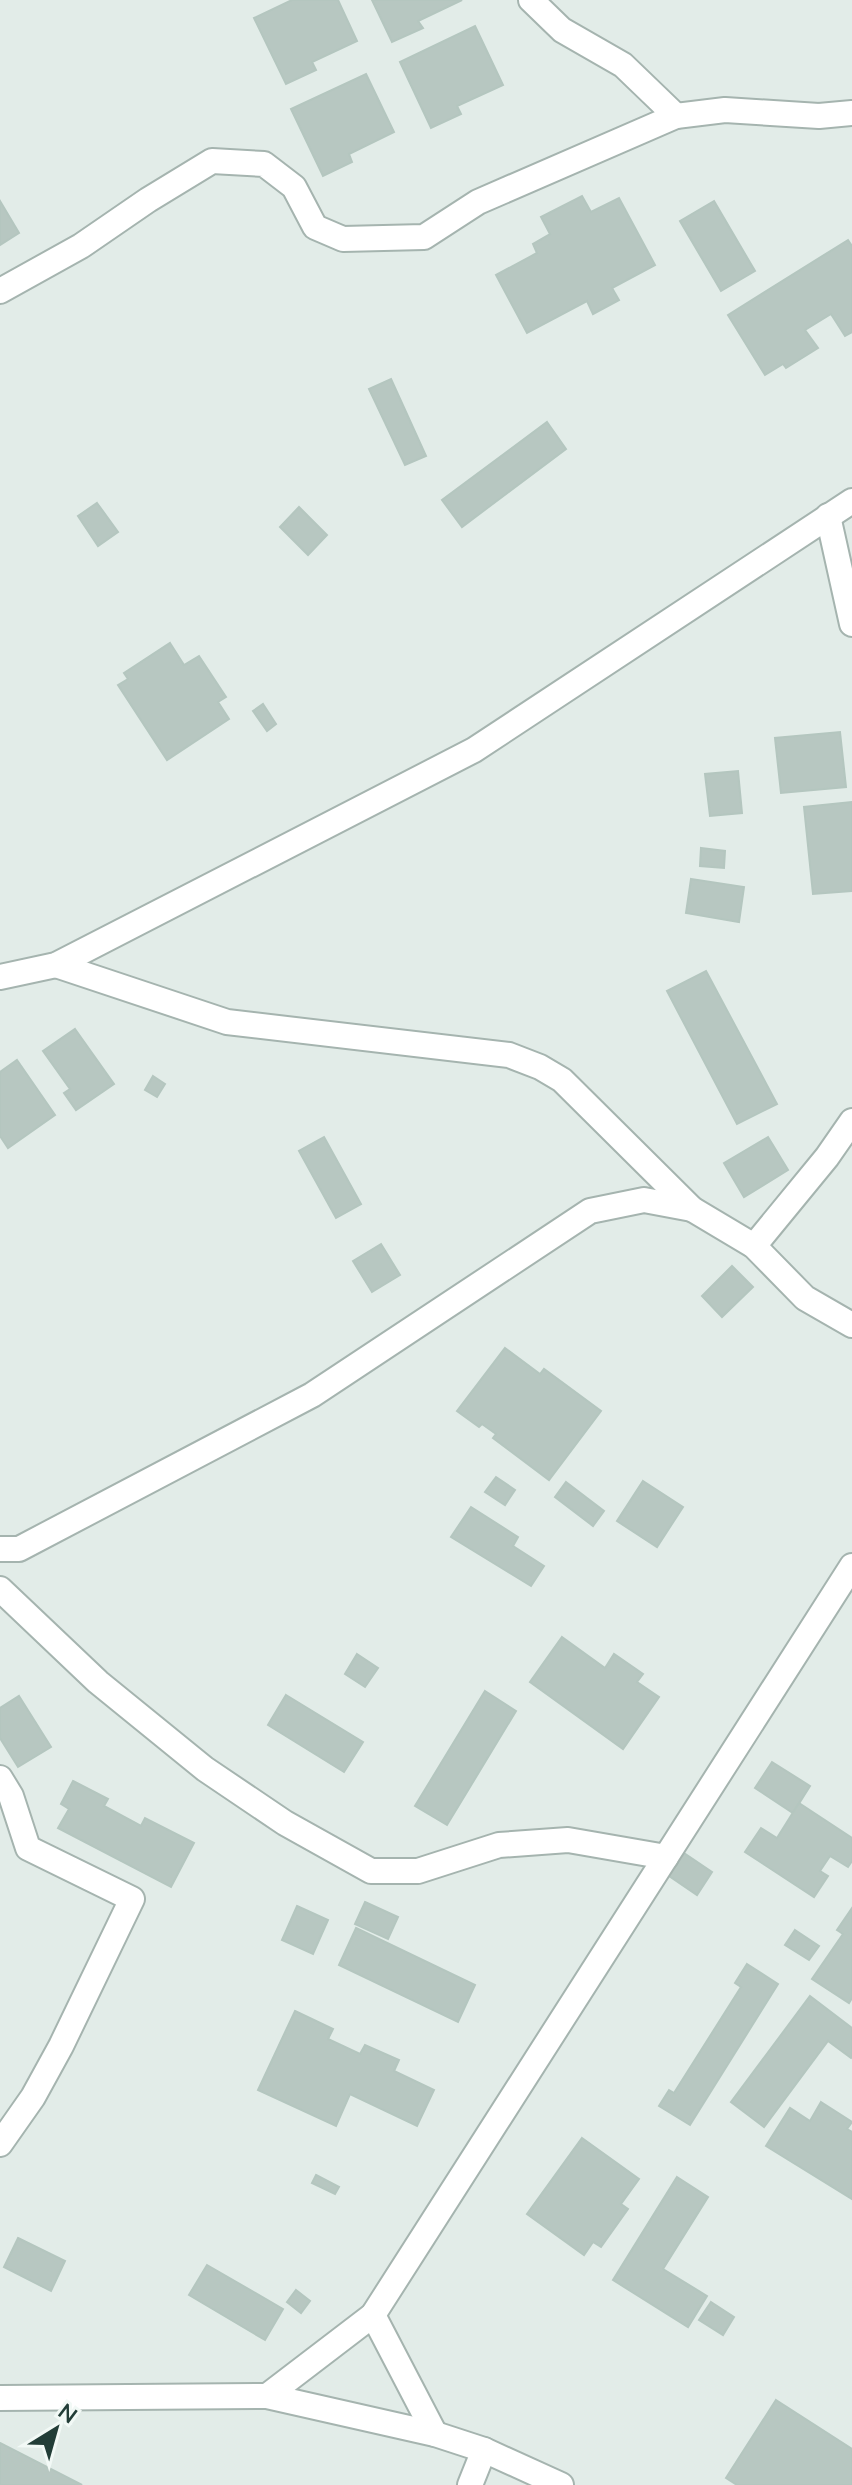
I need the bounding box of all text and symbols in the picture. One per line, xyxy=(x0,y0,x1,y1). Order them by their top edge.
north arrow xyxy=(16,2389,96,2469)
text: N xyxy=(53,2397,83,2429)

